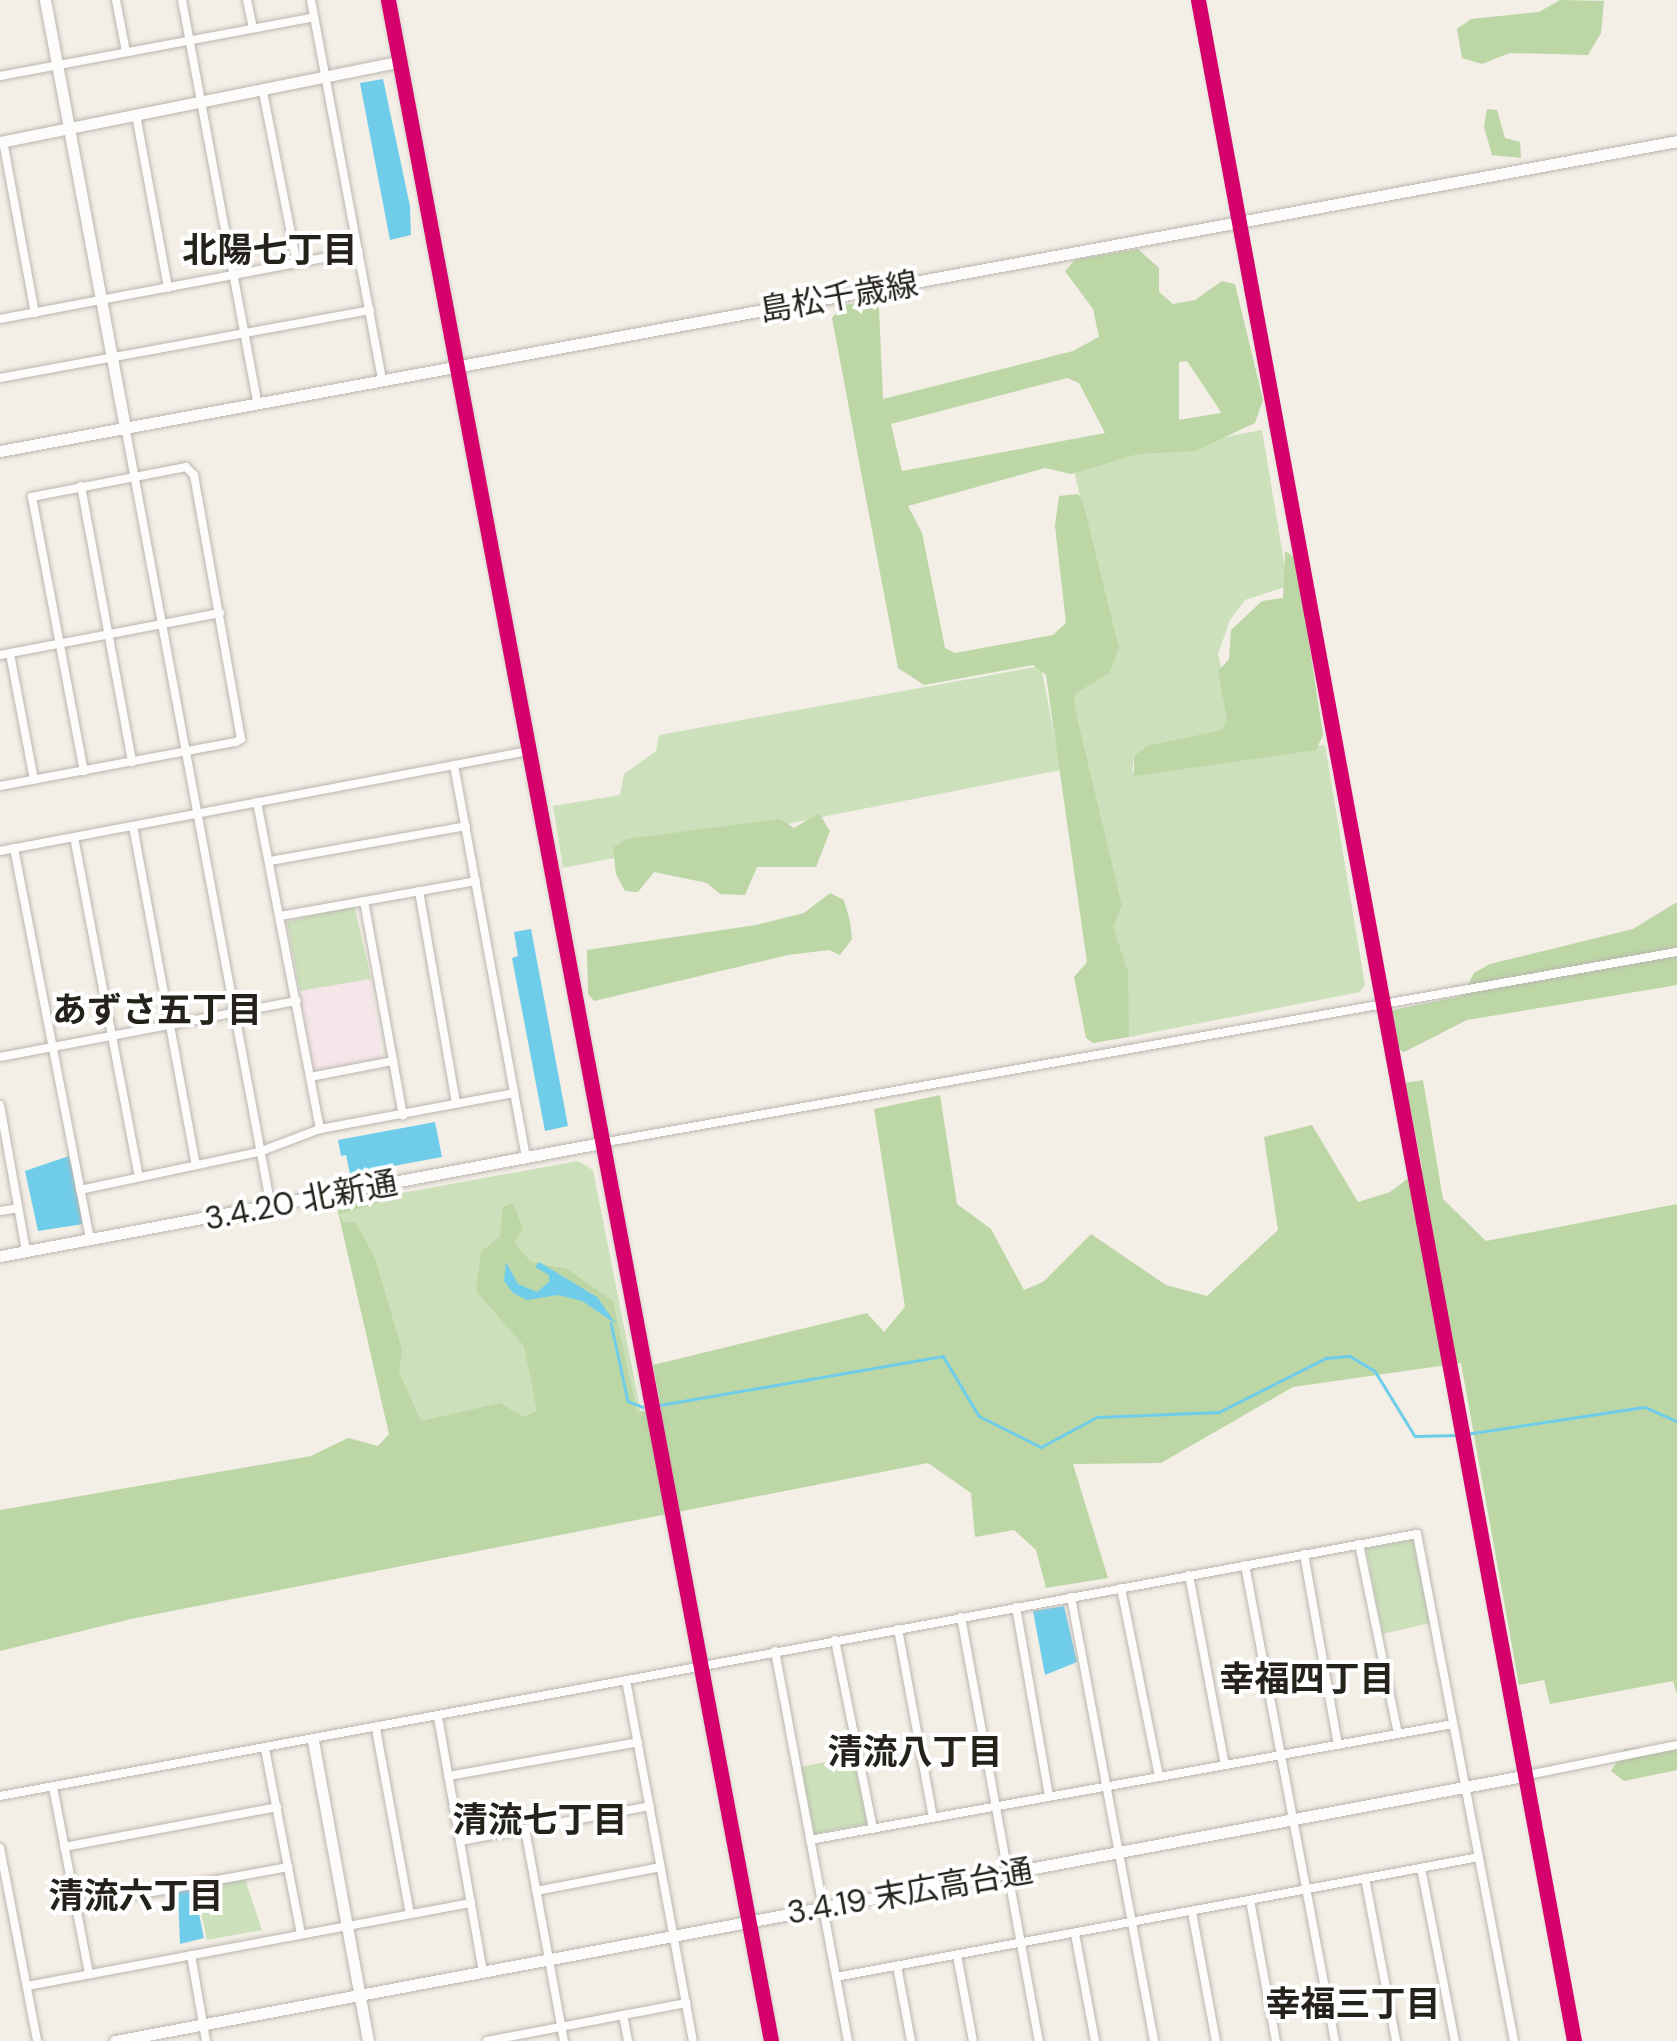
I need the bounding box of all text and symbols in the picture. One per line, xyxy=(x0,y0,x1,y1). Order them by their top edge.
district label: 北陽七丁目 xyxy=(183,229,357,271)
street label: 島松千歳線 xyxy=(757,264,921,330)
district label: あずさ五丁目 xyxy=(52,989,262,1031)
street label: 3.4.20 北新通 xyxy=(201,1163,401,1239)
district label: 幸福四丁目 xyxy=(1220,1658,1394,1700)
district label: 清流八丁目 xyxy=(828,1731,1002,1773)
district label: 清流七丁目 xyxy=(453,1799,627,1841)
street label: 3.4.19 末広高台通 xyxy=(784,1851,1036,1933)
district label: 清流六丁目 xyxy=(49,1875,223,1917)
district label: 幸福三丁目 xyxy=(1266,1983,1440,2025)

